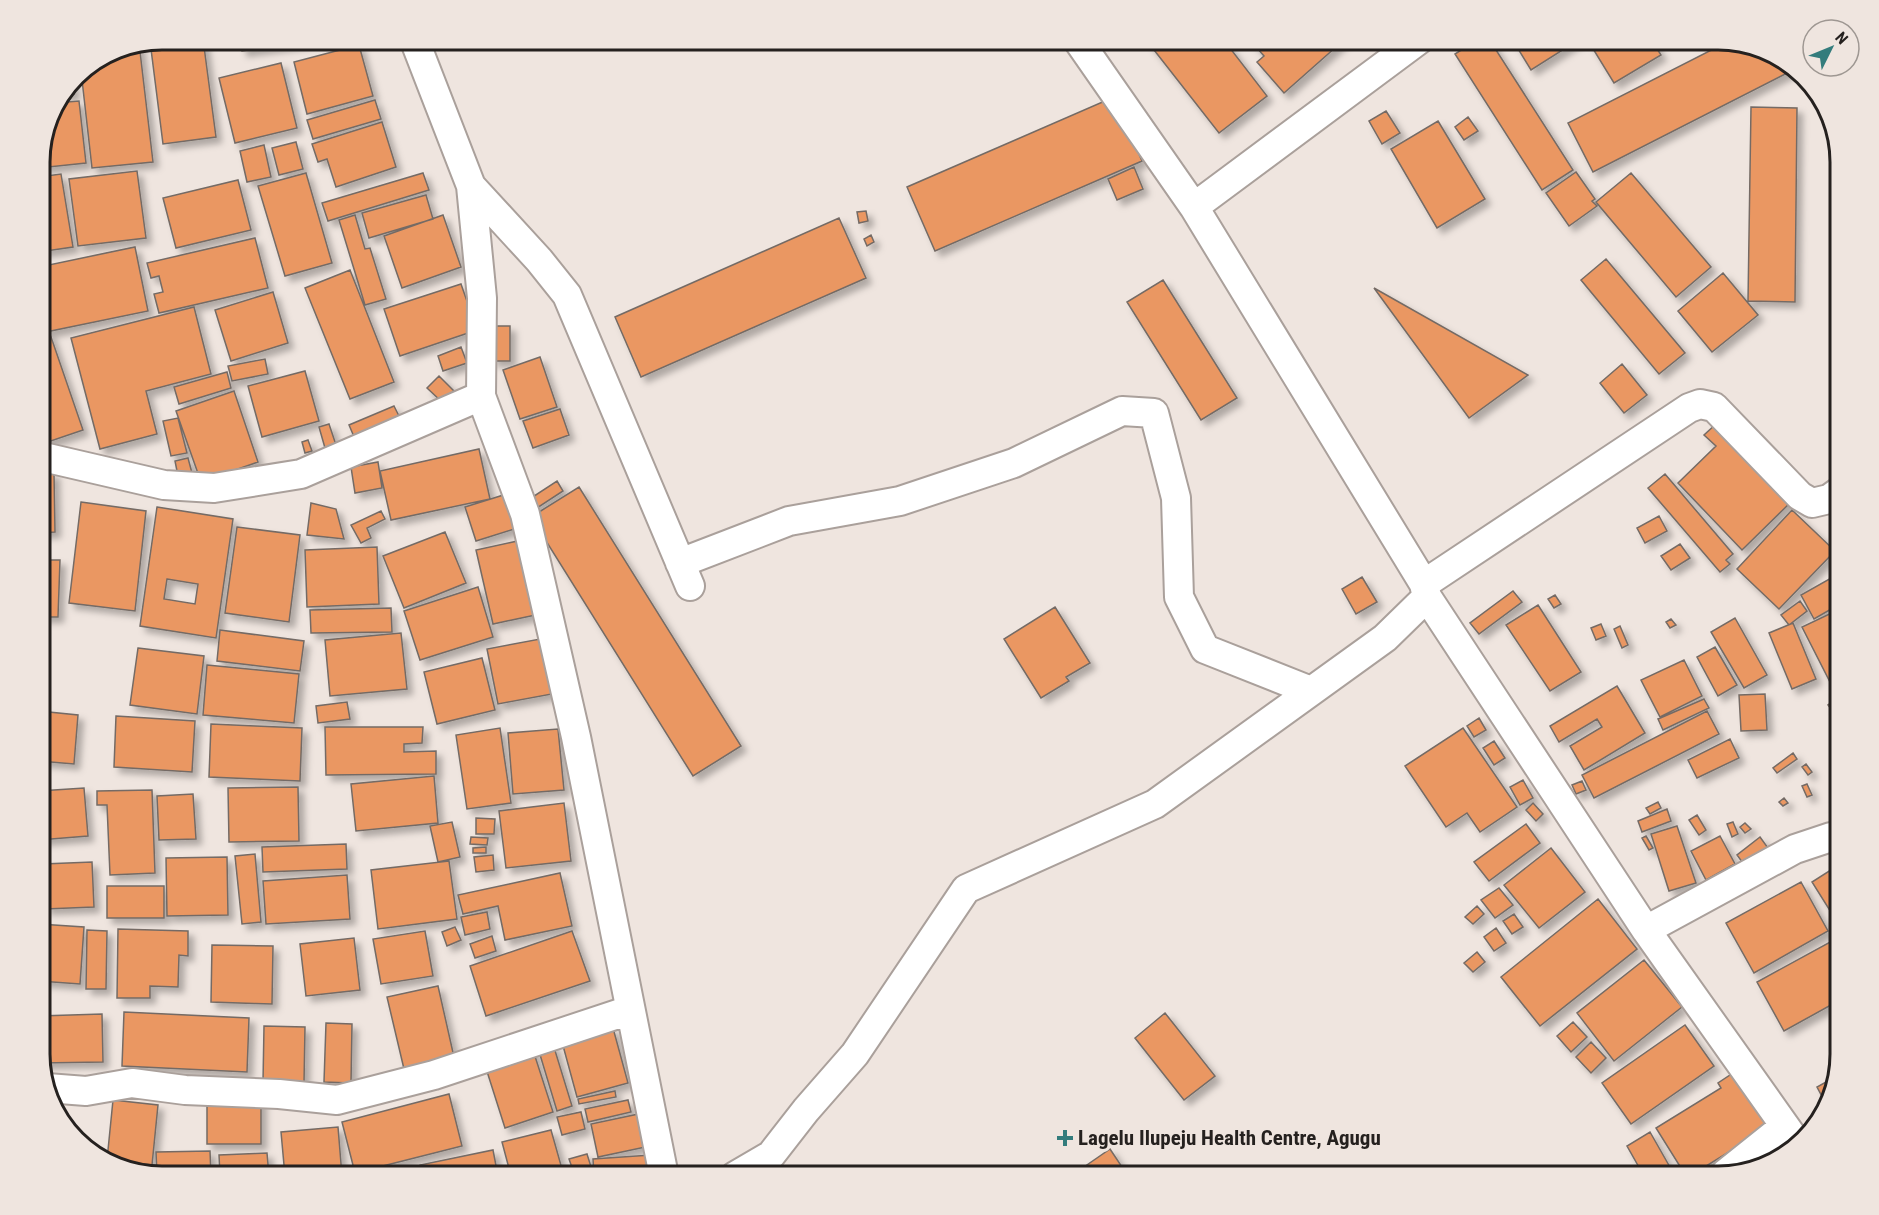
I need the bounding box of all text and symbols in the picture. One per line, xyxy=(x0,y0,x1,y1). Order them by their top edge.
north arrow xyxy=(1801,18,1861,78)
text: N xyxy=(1831,28,1852,48)
place label: Lagelu Ilupeju Health Centre, Agugu xyxy=(1078,1126,1381,1150)
marker: Lagelu Ilupeju Health Centre, Agugu xyxy=(1056,1129,1074,1147)

